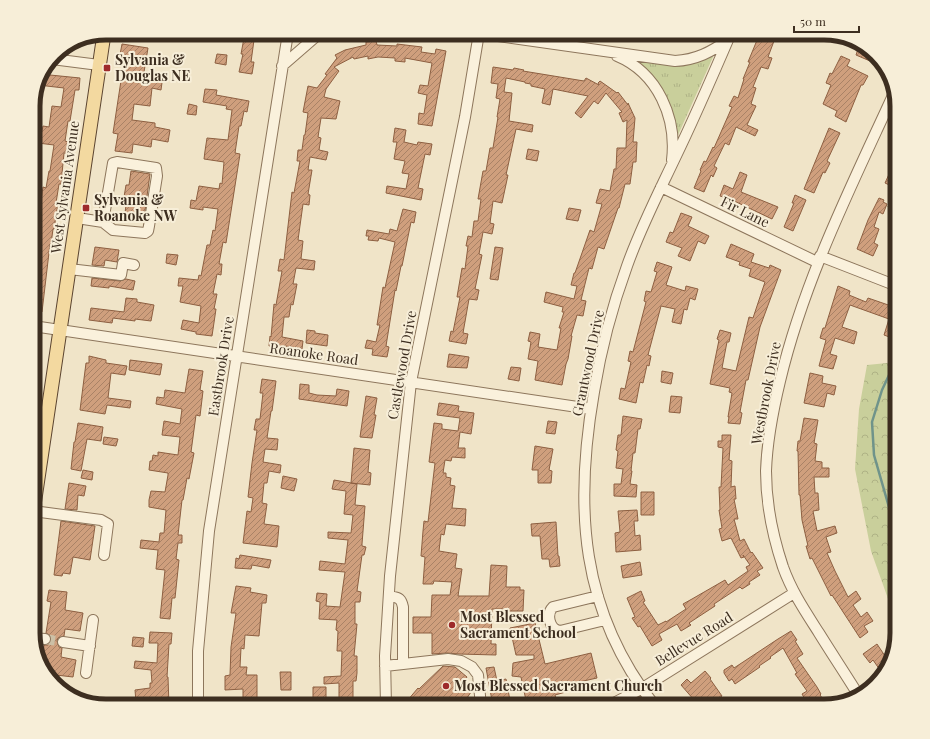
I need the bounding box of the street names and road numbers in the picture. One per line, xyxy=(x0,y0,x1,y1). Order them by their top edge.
street label: West Sylvania Avenue xyxy=(46,119,83,255)
street label: Fir Lane xyxy=(718,192,773,232)
street label: Grantwood Drive xyxy=(567,308,608,418)
street label: Castlewood Drive xyxy=(383,309,420,421)
street label: Eastbrook Drive xyxy=(203,315,238,417)
street label: Roanoke Road xyxy=(269,338,360,369)
street label: Westbrook Drive xyxy=(746,340,785,447)
street label: Bellevue Road xyxy=(651,607,736,670)

